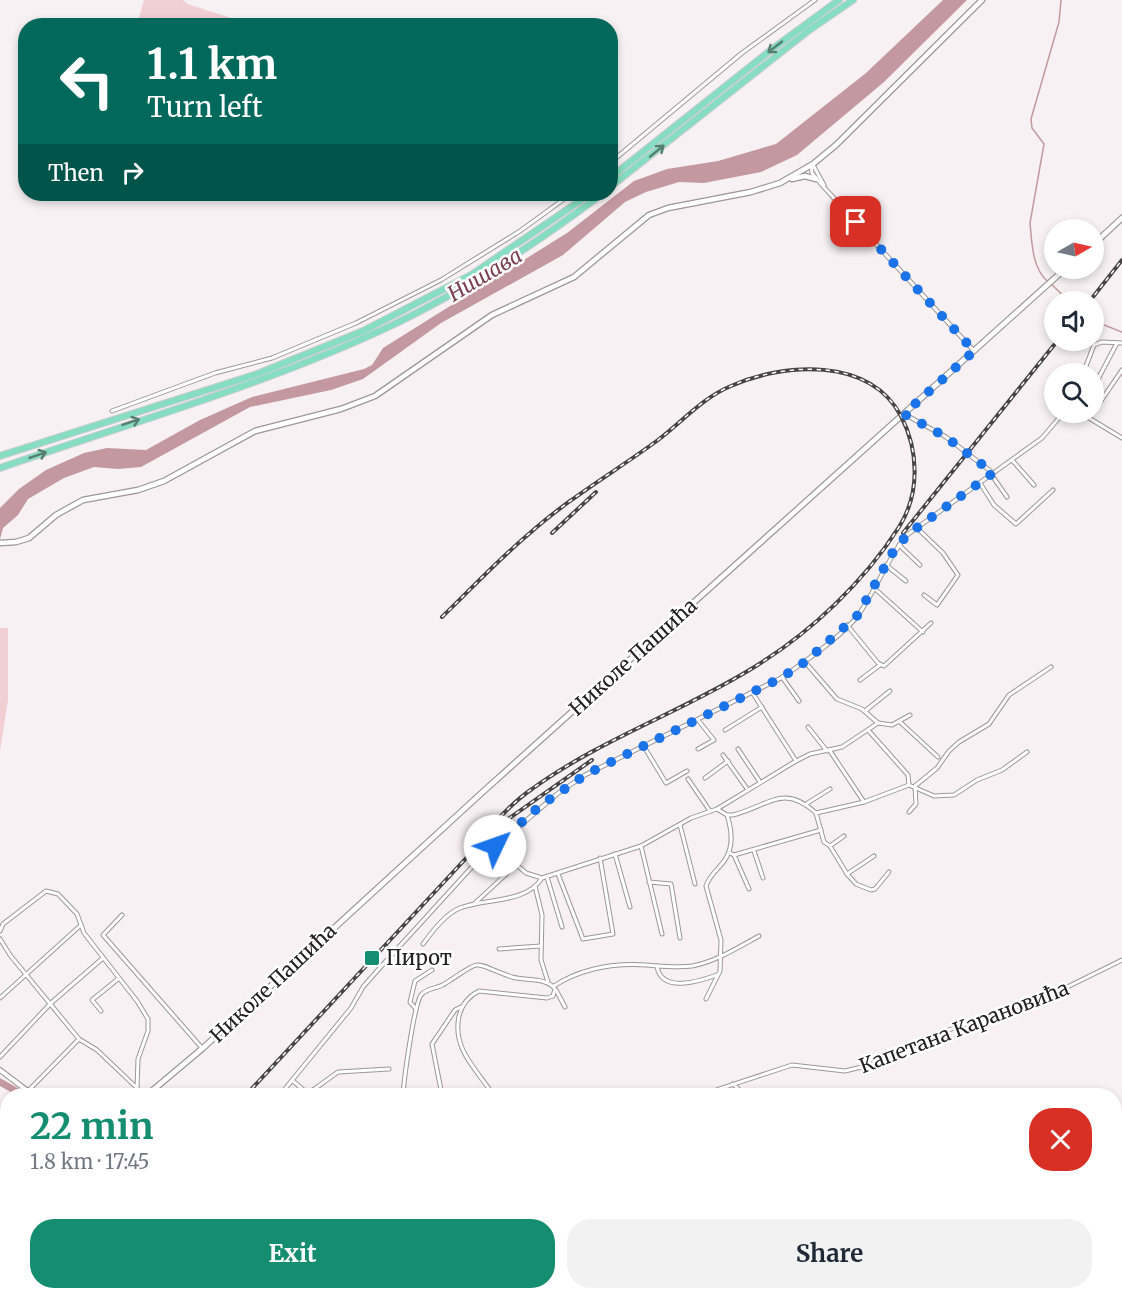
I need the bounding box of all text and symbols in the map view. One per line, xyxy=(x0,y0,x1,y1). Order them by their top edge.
text: 1.1 km xyxy=(147,38,277,90)
one-way arrow xyxy=(767,40,783,53)
icon: left xyxy=(48,42,126,120)
text: Turn left xyxy=(147,90,262,124)
one-way arrow xyxy=(649,145,665,158)
icon: right xyxy=(116,156,149,189)
text: Then xyxy=(48,159,104,187)
pin xyxy=(830,196,881,247)
icon: arrive xyxy=(839,205,872,238)
north arrow xyxy=(1044,219,1104,279)
map controls xyxy=(1044,219,1104,423)
water label: Нишава xyxy=(442,242,527,307)
button: sound xyxy=(1044,291,1104,351)
button: search xyxy=(1044,363,1104,423)
one-way arrow xyxy=(121,416,140,427)
one-way arrow xyxy=(28,448,47,459)
street label: Николе Пашића xyxy=(564,592,702,721)
position arrow xyxy=(463,814,527,878)
street label: Николе Пашића xyxy=(204,918,341,1048)
place label: Пирот xyxy=(386,945,452,970)
marker: Пирот xyxy=(363,949,381,967)
street label: Капетана Карановића xyxy=(855,975,1072,1078)
text: 22 min xyxy=(30,1104,153,1149)
button: close xyxy=(1029,1108,1092,1171)
text: 1.8 km · 17:45 xyxy=(30,1149,150,1174)
button: Exit xyxy=(30,1219,555,1288)
button: Share xyxy=(567,1219,1092,1288)

